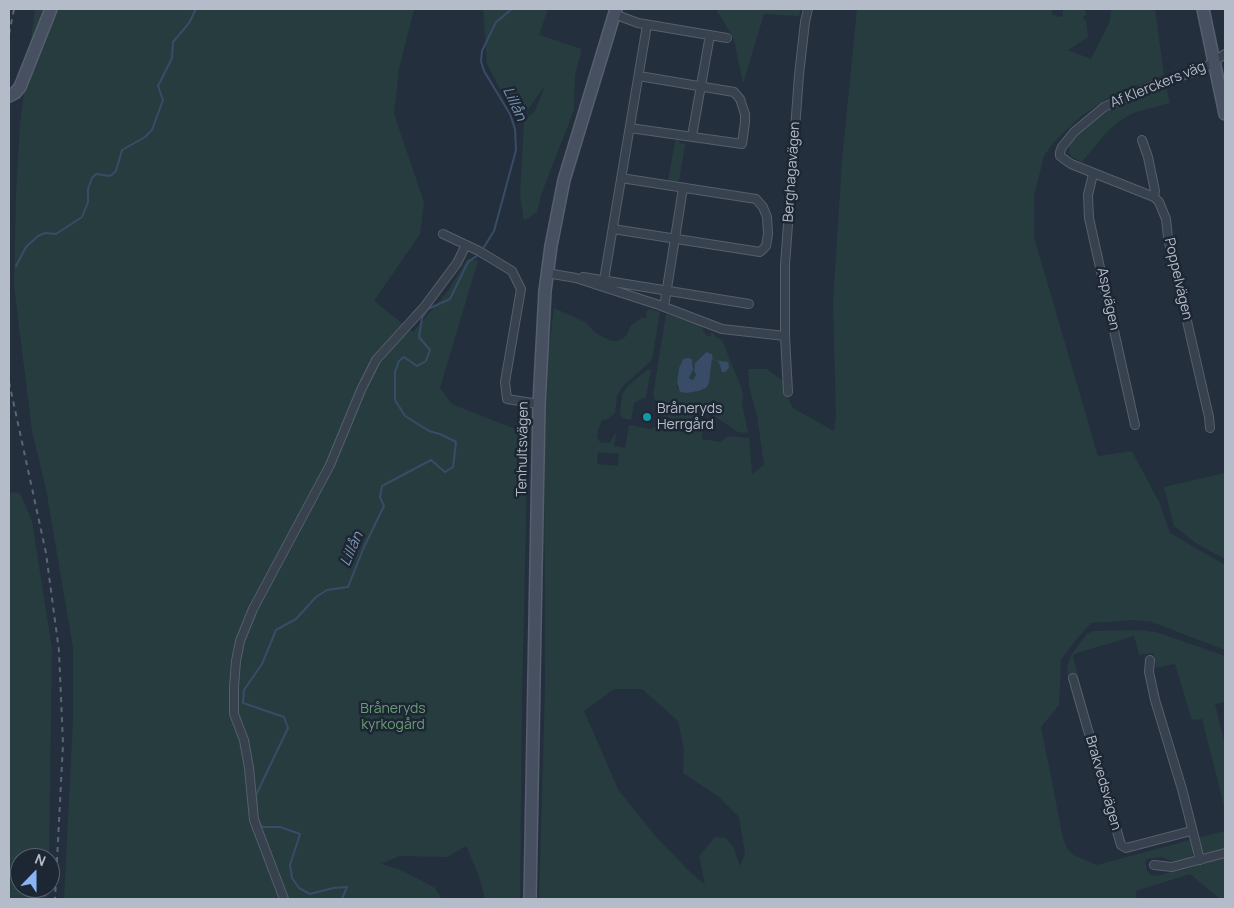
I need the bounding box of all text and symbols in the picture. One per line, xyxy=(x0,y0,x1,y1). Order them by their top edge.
street label: Af Klerckers väg xyxy=(1108,58,1208,112)
water label: Lillån xyxy=(498,84,530,124)
street label: Berghagavägen xyxy=(780,121,804,223)
street label: Poppelvägen xyxy=(1160,236,1196,322)
street label: Aspvägen xyxy=(1093,266,1123,332)
street label: Tenhultsvägen xyxy=(514,401,532,497)
place label: Bråneryds Herrgård xyxy=(657,401,722,434)
marker: Bråneryds Herrgård xyxy=(641,411,653,423)
water label: Lillån xyxy=(337,529,367,569)
park label: Bråneryds kyrkogård xyxy=(360,701,426,734)
street label: Brakvedsvägen xyxy=(1081,734,1125,832)
north arrow xyxy=(10,848,60,898)
text: N xyxy=(32,849,49,870)

